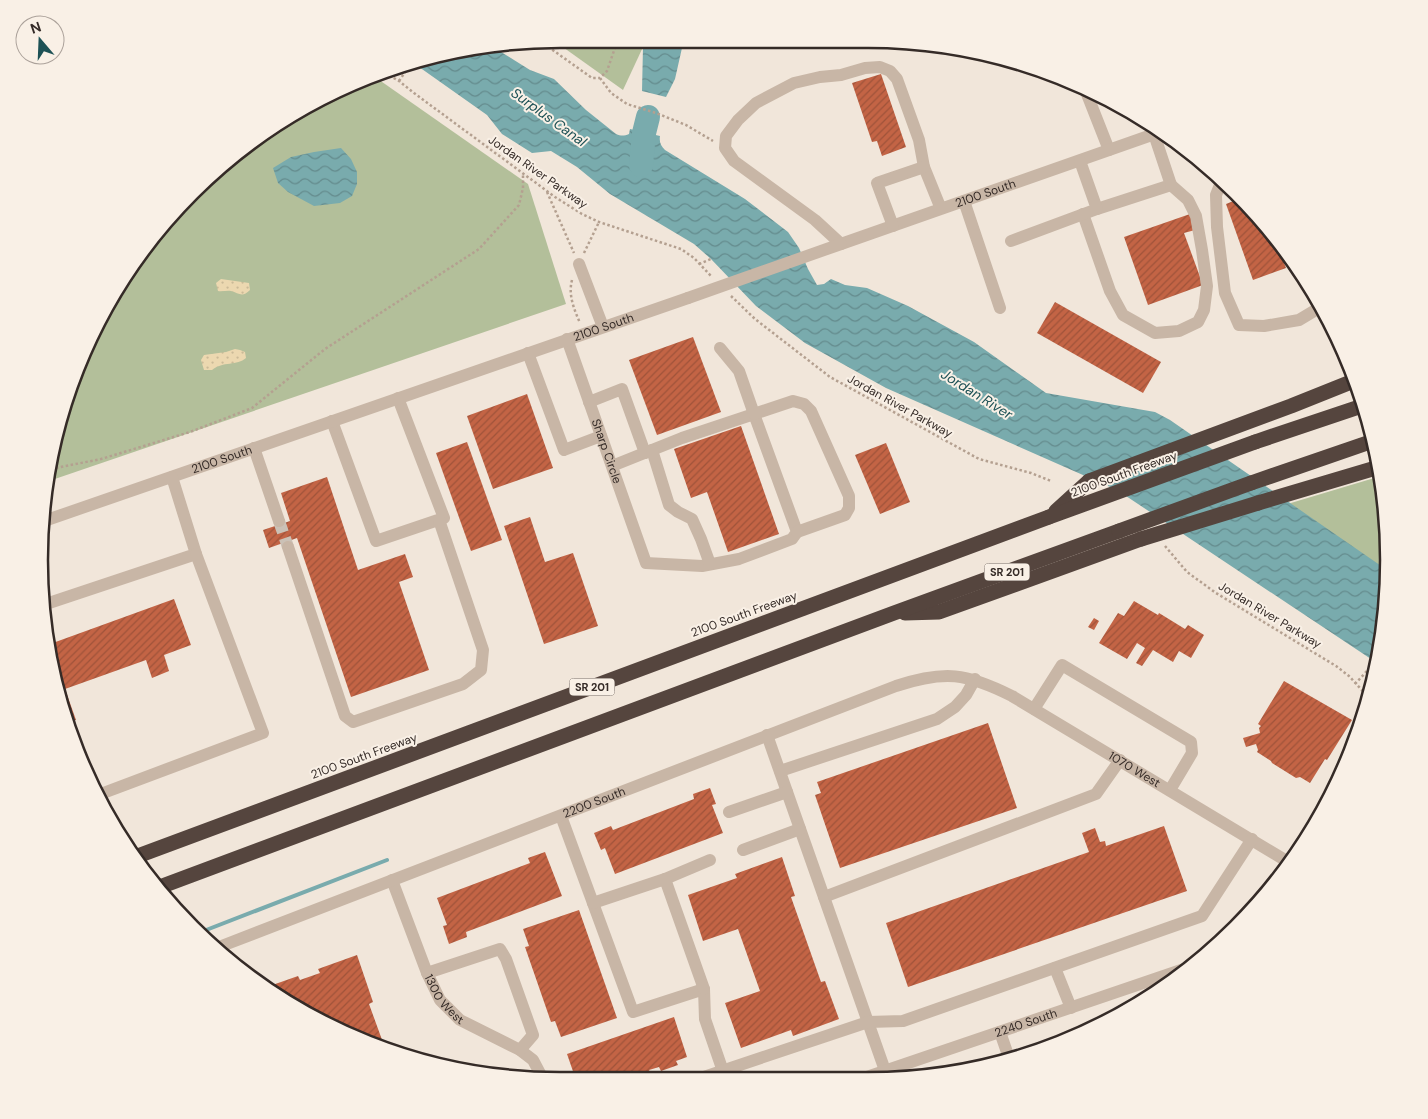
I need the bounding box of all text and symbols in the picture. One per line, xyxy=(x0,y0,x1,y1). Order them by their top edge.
north arrow xyxy=(15,15,65,65)
text: N xyxy=(28,18,44,38)
water label: Surplus Canal xyxy=(508,84,591,151)
street label: Jordan River Parkway xyxy=(485,132,591,212)
street label: 2100 South xyxy=(953,175,1018,211)
street label: 2100 South xyxy=(571,309,636,345)
water label: Jordan River xyxy=(938,365,1017,423)
street label: Jordan River Parkway xyxy=(845,370,956,442)
street label: Sharp Circle xyxy=(588,417,625,486)
street label: 2100 South xyxy=(189,442,254,477)
street label: 2100 South Freeway xyxy=(1069,447,1180,501)
road number: SR 201 xyxy=(984,564,1030,580)
street label: Jordan River Parkway xyxy=(1215,578,1325,652)
street label: 2100 South Freeway xyxy=(689,587,800,641)
road number: SR 201 xyxy=(570,679,614,696)
street label: 2100 South Freeway xyxy=(309,729,420,783)
street label: 1070 West xyxy=(1105,748,1163,791)
street label: 2200 South xyxy=(560,783,628,822)
street label: 1300 West xyxy=(421,972,466,1029)
street label: 2240 South xyxy=(992,1005,1059,1041)

